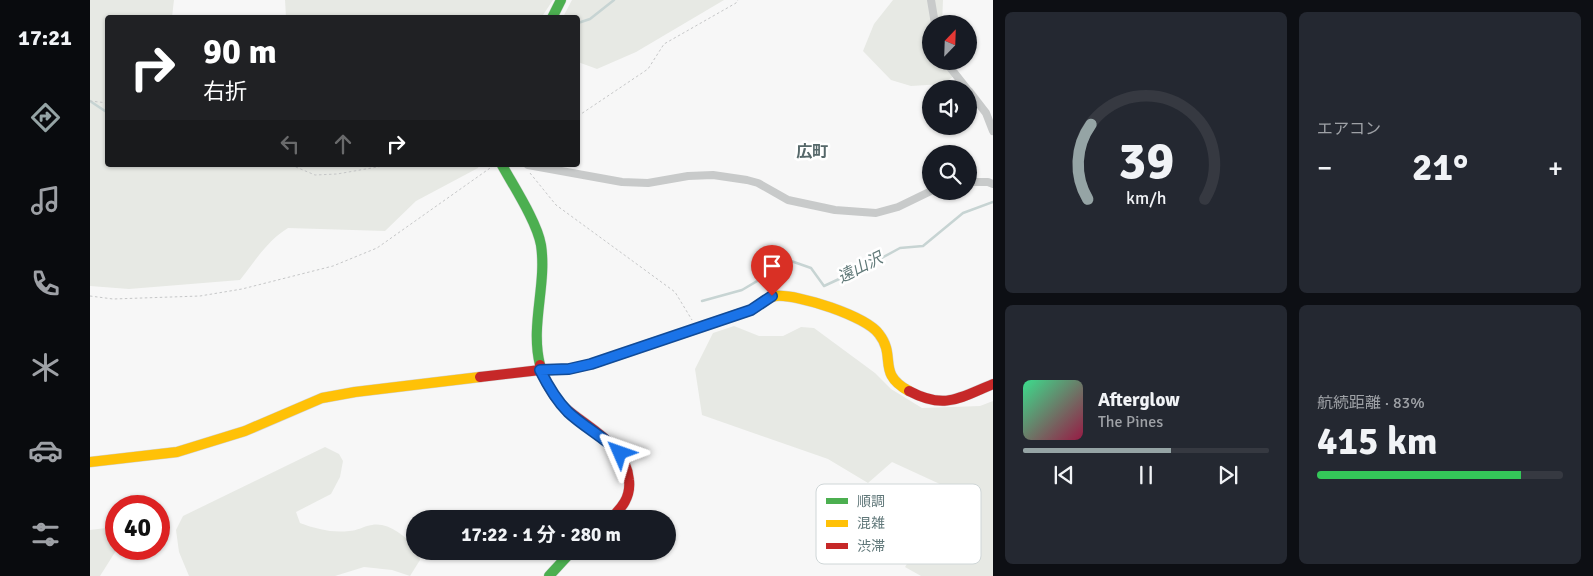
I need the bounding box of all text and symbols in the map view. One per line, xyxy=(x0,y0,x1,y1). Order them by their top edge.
north arrow xyxy=(922,15,978,70)
map controls xyxy=(922,15,977,200)
text: 17:21 xyxy=(18,24,72,51)
text: 90 m xyxy=(203,30,277,73)
icon: right xyxy=(120,35,185,100)
text: 右折 xyxy=(203,78,247,105)
button: sound xyxy=(922,80,977,135)
icon: directions xyxy=(28,100,63,135)
text: エアコン xyxy=(1317,119,1381,139)
text: 39 xyxy=(1118,129,1174,193)
icon: left xyxy=(276,130,304,158)
icon: ahead xyxy=(329,130,357,158)
icon: right xyxy=(382,130,410,158)
district label: 広町 xyxy=(796,142,828,162)
text: 21° xyxy=(1412,144,1468,191)
button: search xyxy=(922,145,977,200)
text: − xyxy=(1317,151,1332,185)
text: + xyxy=(1548,151,1563,185)
icon: music xyxy=(28,183,63,218)
text: km/h xyxy=(1126,187,1166,209)
pin xyxy=(751,245,793,296)
water label: 遠山沢 xyxy=(834,247,888,288)
icon: arrive xyxy=(758,252,786,280)
icon: phone xyxy=(28,266,63,301)
icon: climate xyxy=(28,350,63,385)
text: Afterglow xyxy=(1098,388,1180,412)
text: 航続距離 · 83% xyxy=(1317,393,1425,413)
text: The Pines xyxy=(1098,412,1163,432)
text: 415 km xyxy=(1317,418,1438,465)
position arrow xyxy=(593,426,645,478)
icon: car xyxy=(28,433,63,468)
icon: previous xyxy=(1050,461,1078,489)
icon: pause xyxy=(1132,461,1160,489)
icon: next xyxy=(1214,461,1242,489)
legend xyxy=(816,484,981,564)
text: 順調 xyxy=(857,493,885,510)
speed limit sign: 40 xyxy=(105,495,170,560)
text: 混雑 xyxy=(857,515,885,532)
icon: filters xyxy=(28,517,63,552)
text: 17:22 · 1 分 · 280 m xyxy=(461,523,621,547)
text: 渋滞 xyxy=(857,538,885,555)

